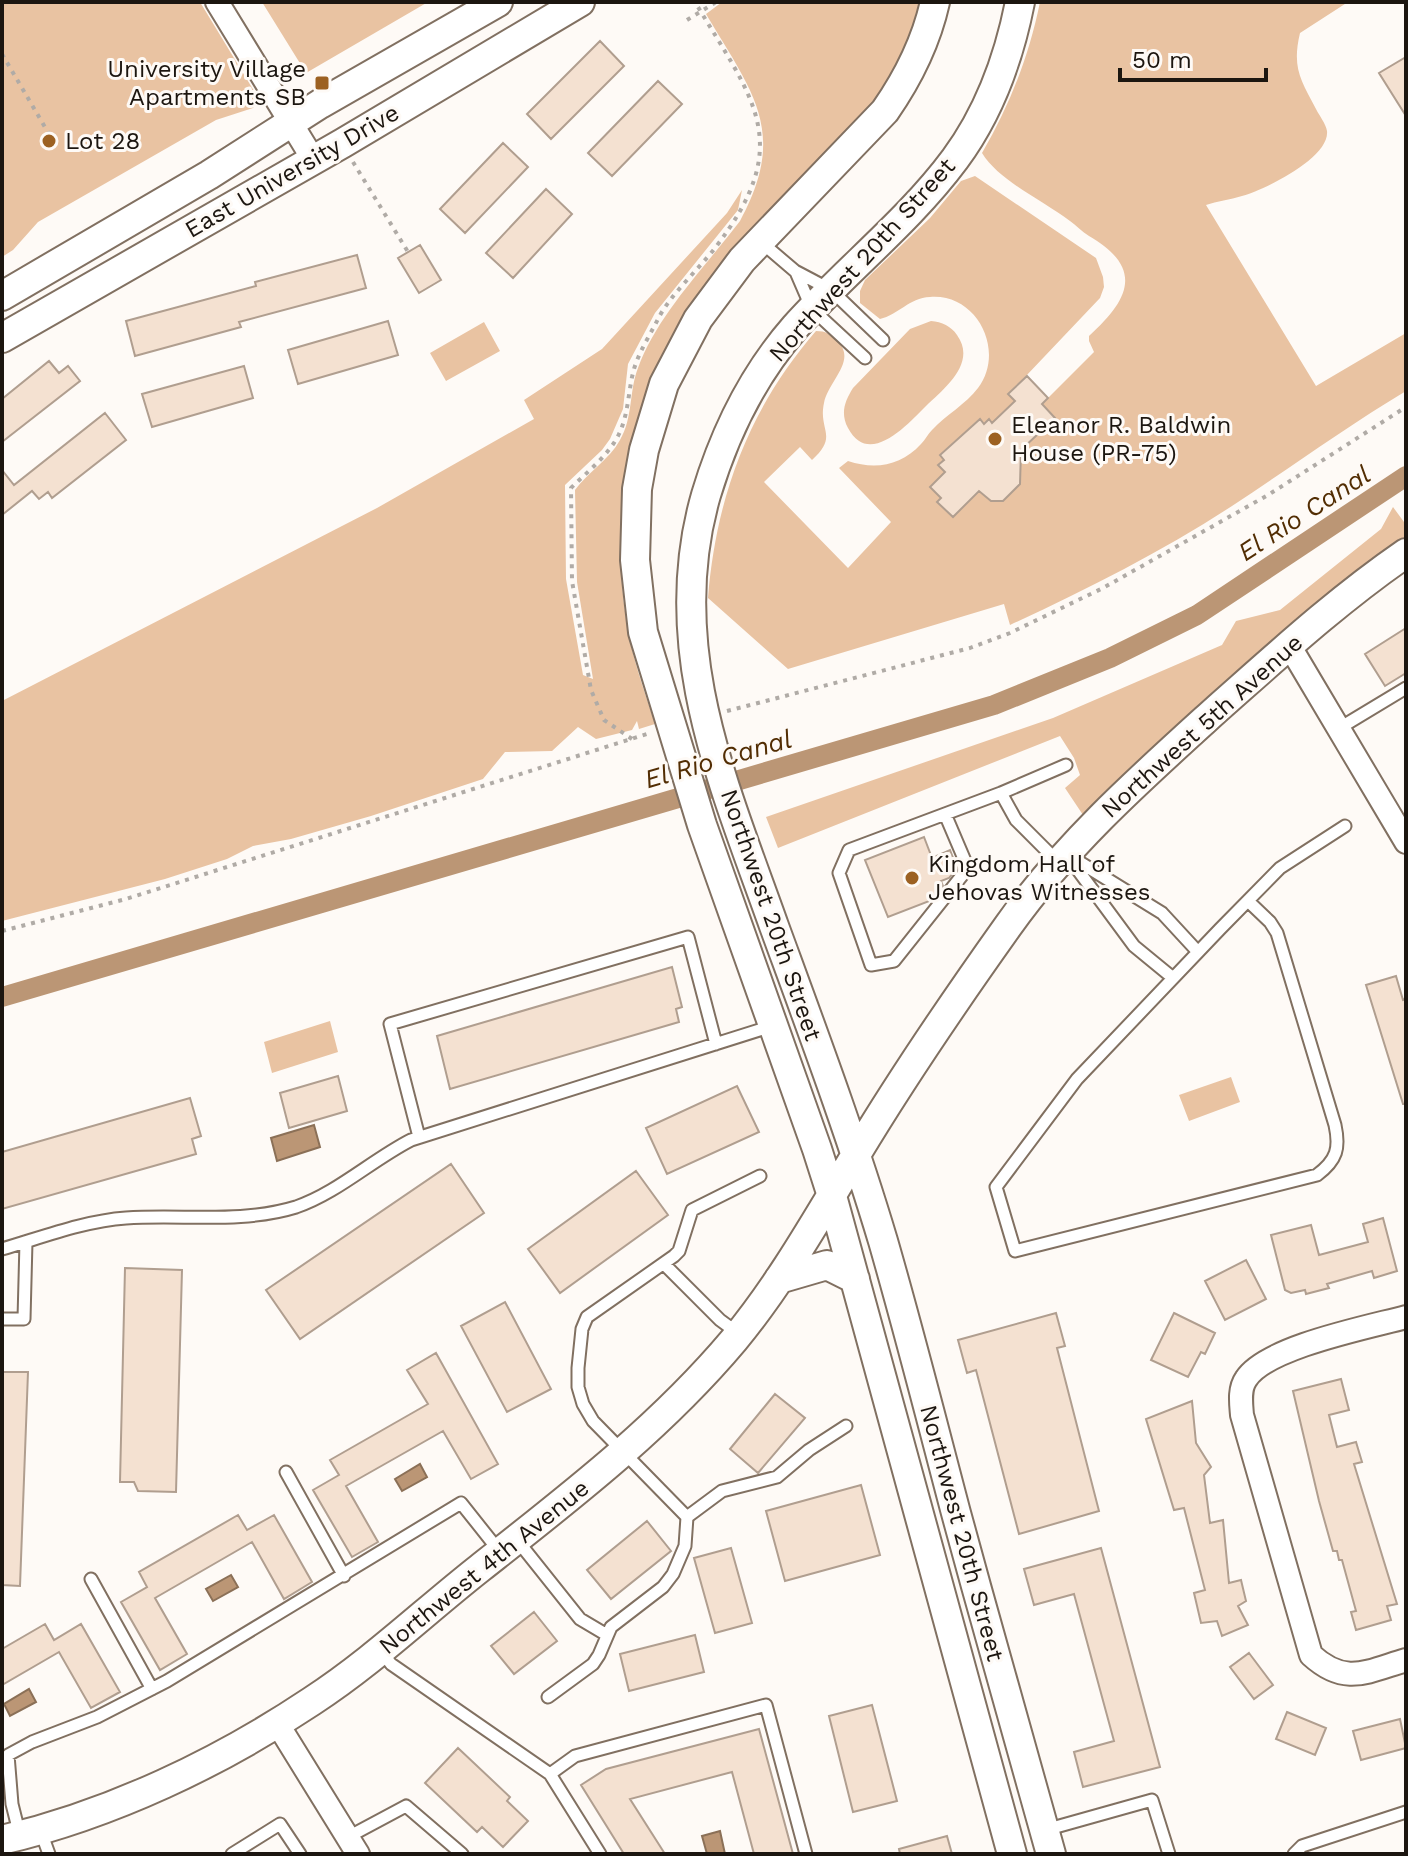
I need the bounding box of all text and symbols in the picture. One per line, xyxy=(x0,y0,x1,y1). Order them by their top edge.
scale bar xyxy=(1120,32,1266,82)
text: 50 m xyxy=(1132,46,1192,74)
place label: University Village Apartments SB xyxy=(107,55,306,111)
marker: University Village Apartments SB xyxy=(313,74,331,92)
street label: East University Drive xyxy=(180,98,404,244)
place label: Lot 28 xyxy=(65,127,140,155)
marker: Lot 28 xyxy=(40,132,58,150)
street label: Northwest 20th Street xyxy=(763,152,961,368)
place label: Eleanor R. Baldwin House (PR-75) xyxy=(1011,411,1231,467)
marker: Eleanor R. Baldwin House (PR-75) xyxy=(986,430,1004,448)
water label: El Rio Canal xyxy=(1232,459,1376,567)
street label: Northwest 5th Avenue xyxy=(1096,628,1308,824)
water label: El Rio Canal xyxy=(641,724,795,794)
street label: Northwest 20th Street xyxy=(715,785,827,1045)
place label: Kingdom Hall of Jehovas Witnesses xyxy=(928,850,1151,906)
marker: Kingdom Hall of Jehovas Witnesses xyxy=(903,869,921,887)
street label: Northwest 20th Street xyxy=(914,1402,1010,1664)
street label: Northwest 4th Avenue xyxy=(373,1474,595,1660)

